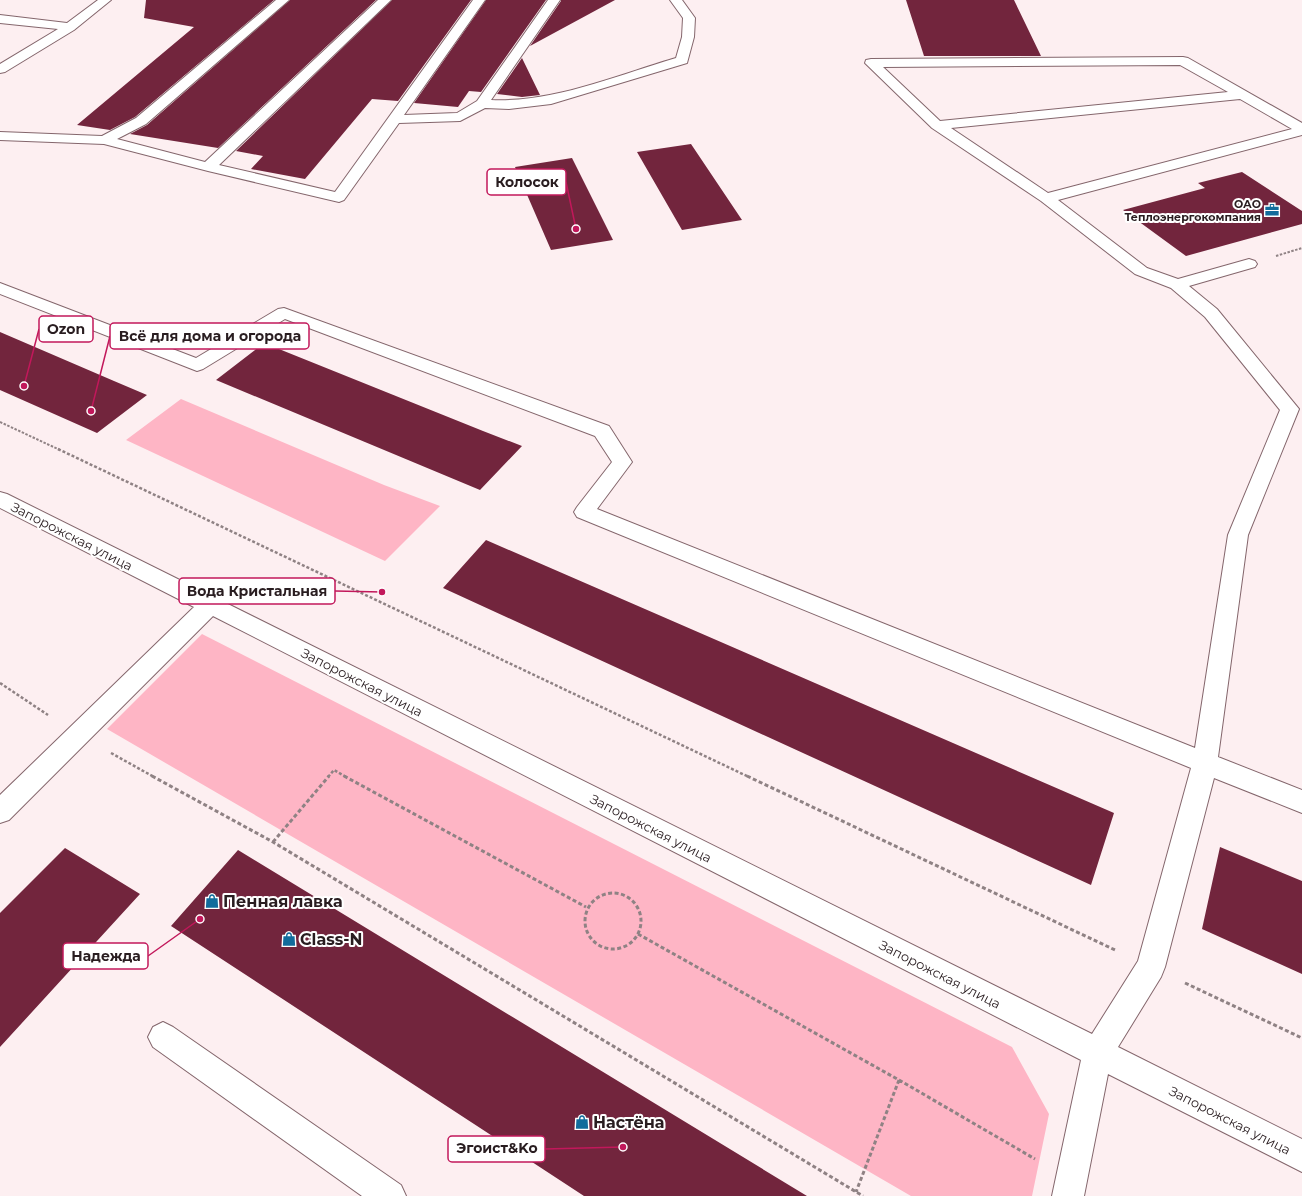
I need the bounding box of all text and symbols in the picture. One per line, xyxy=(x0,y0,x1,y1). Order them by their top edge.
callout: Колосок xyxy=(487,169,566,195)
text: Колосок xyxy=(495,173,559,191)
place label: ОАО Теплоэнергокомпания xyxy=(1124,197,1261,224)
office icon: ОАО Теплоэнергокомпания xyxy=(1264,202,1280,218)
callout: Ozon xyxy=(39,316,93,342)
text: Ozon xyxy=(47,320,85,338)
callout: Всё для дома и огорода xyxy=(110,323,309,349)
text: Всё для дома и огорода xyxy=(119,327,301,345)
street label: Запорожская улица xyxy=(9,498,135,574)
callout: Вода Кристальная xyxy=(179,578,335,604)
text: Вода Кристальная xyxy=(187,582,327,600)
street label: Запорожская улица xyxy=(299,644,425,720)
street label: Запорожская улица xyxy=(588,790,714,866)
place label: Пенная лавка xyxy=(223,892,343,911)
shop icon: Пенная лавка xyxy=(204,893,220,909)
place label: Class-N xyxy=(300,930,362,949)
shop icon: Class-N xyxy=(281,931,297,947)
street label: Запорожская улица xyxy=(877,936,1003,1012)
callout: Надежда xyxy=(63,943,148,969)
text: Надежда xyxy=(71,947,141,965)
street label: Запорожская улица xyxy=(1167,1082,1293,1158)
place label: Настёна xyxy=(593,1113,664,1132)
shop icon: Настёна xyxy=(574,1114,590,1130)
callout: Эгоист&Kо xyxy=(448,1136,545,1162)
text: Эгоист&Kо xyxy=(456,1139,538,1157)

